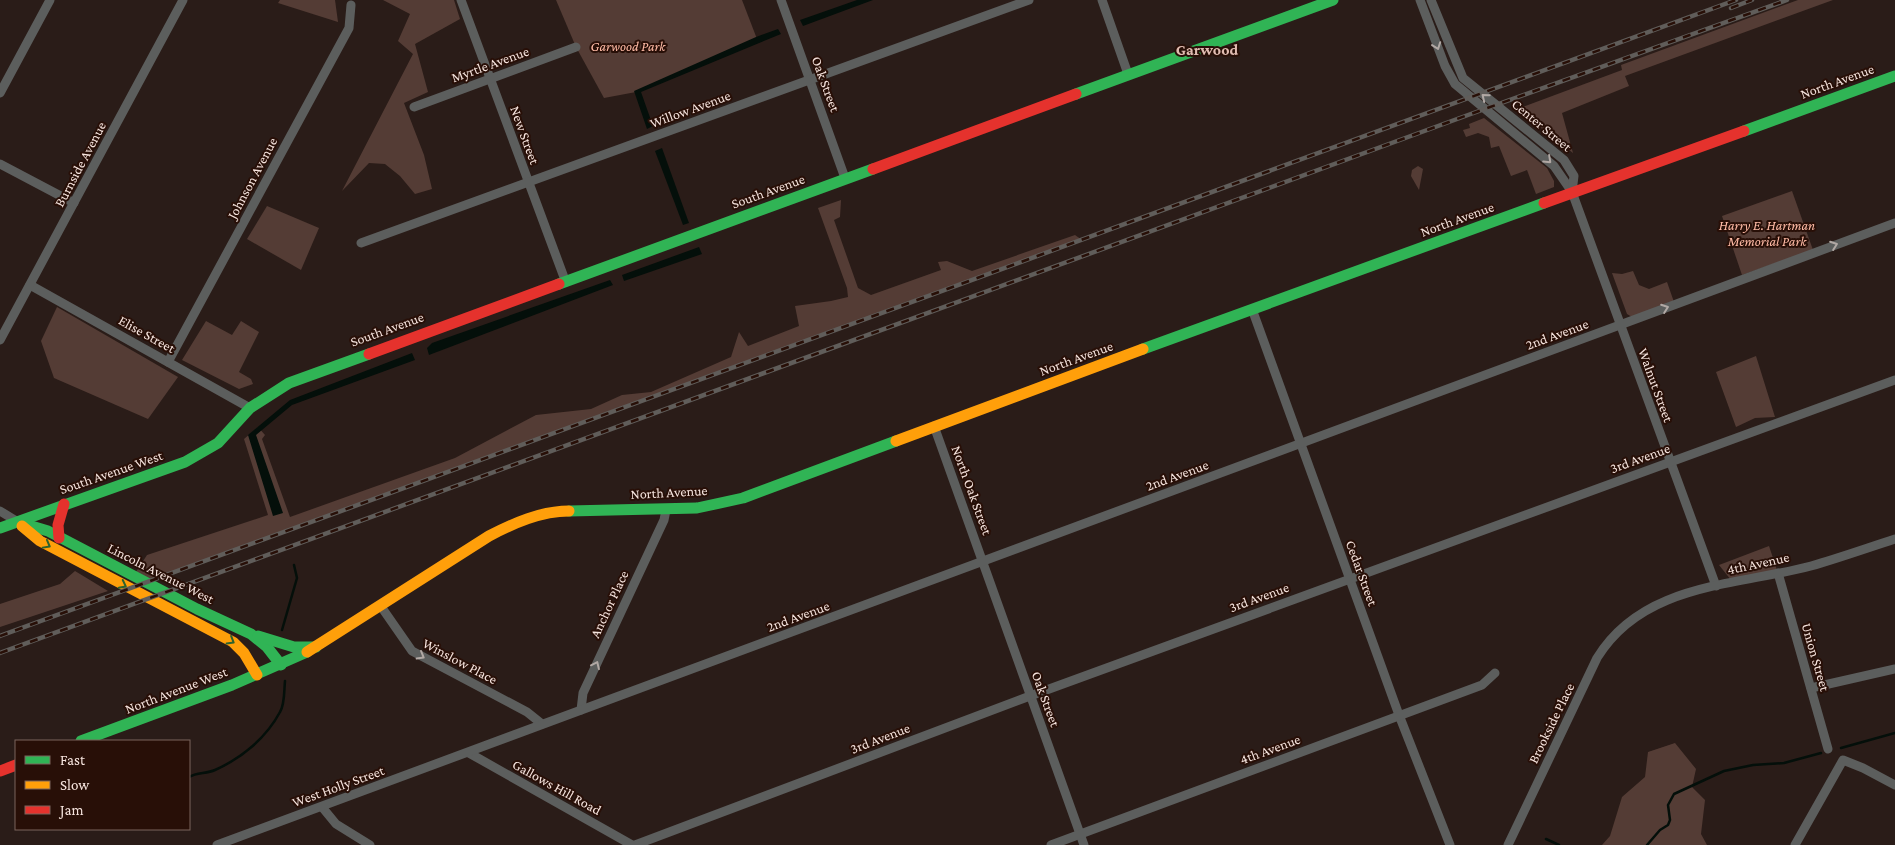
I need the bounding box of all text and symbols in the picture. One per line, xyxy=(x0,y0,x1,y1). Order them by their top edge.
park label: Garwood Park xyxy=(591,38,666,54)
district label: Garwood xyxy=(1176,41,1238,58)
one-way arrow xyxy=(1431,41,1441,49)
street label: Myrtle Avenue xyxy=(449,43,531,85)
street label: Oak Street xyxy=(809,54,844,114)
street label: North Avenue xyxy=(1798,60,1876,102)
street label: Willow Avenue xyxy=(647,87,733,131)
one-way arrow xyxy=(1482,94,1491,102)
street label: Center Street xyxy=(1509,95,1575,155)
street label: New Street xyxy=(507,104,543,167)
street label: Burnside Avenue xyxy=(51,119,109,209)
street label: Johnson Avenue xyxy=(223,135,280,223)
one-way arrow xyxy=(1542,154,1551,163)
street label: South Avenue xyxy=(729,170,807,212)
street label: North Avenue xyxy=(1418,198,1496,240)
park label: Harry E. Hartman Memorial Park xyxy=(1719,217,1815,249)
one-way arrow xyxy=(1829,241,1837,251)
one-way arrow xyxy=(1660,304,1669,314)
street label: South Avenue xyxy=(348,308,426,350)
street label: Elise Street xyxy=(116,312,178,356)
street label: 2nd Avenue xyxy=(1524,315,1590,353)
street label: North Avenue xyxy=(1037,337,1115,379)
street label: Walnut Street xyxy=(1635,346,1677,424)
street label: 3rd Avenue xyxy=(1608,440,1672,476)
street label: North Oak Street xyxy=(948,443,996,537)
street label: South Avenue West xyxy=(57,447,165,497)
street label: 2nd Avenue xyxy=(1144,456,1210,494)
street label: North Avenue xyxy=(630,482,708,502)
one-way arrow xyxy=(42,538,51,548)
street label: Cedar Street xyxy=(1343,538,1381,608)
street label: Lincoln Avenue West xyxy=(105,539,217,607)
street label: 4th Avenue xyxy=(1725,549,1791,577)
street label: Anchor Place xyxy=(586,568,632,640)
one-way arrow xyxy=(118,579,127,589)
street label: 3rd Avenue xyxy=(1227,579,1291,615)
street label: 2nd Avenue xyxy=(765,597,831,635)
street label: Union Street xyxy=(1799,621,1833,693)
one-way arrow xyxy=(225,635,234,645)
street label: Winslow Place xyxy=(420,635,500,687)
one-way arrow xyxy=(415,650,424,660)
one-way arrow xyxy=(590,661,600,670)
street label: North Avenue West xyxy=(123,663,230,717)
street label: Oak Street xyxy=(1029,669,1064,729)
street label: Brookside Place xyxy=(1525,680,1577,766)
street label: 3rd Avenue xyxy=(848,719,912,757)
street label: 4th Avenue xyxy=(1238,731,1302,767)
legend xyxy=(15,740,190,830)
text: Fast xyxy=(60,752,86,768)
street label: Gallows Hill Road xyxy=(510,756,605,818)
street label: West Holly Street xyxy=(290,762,386,810)
text: Slow xyxy=(60,777,90,793)
text: Jam xyxy=(58,802,83,819)

